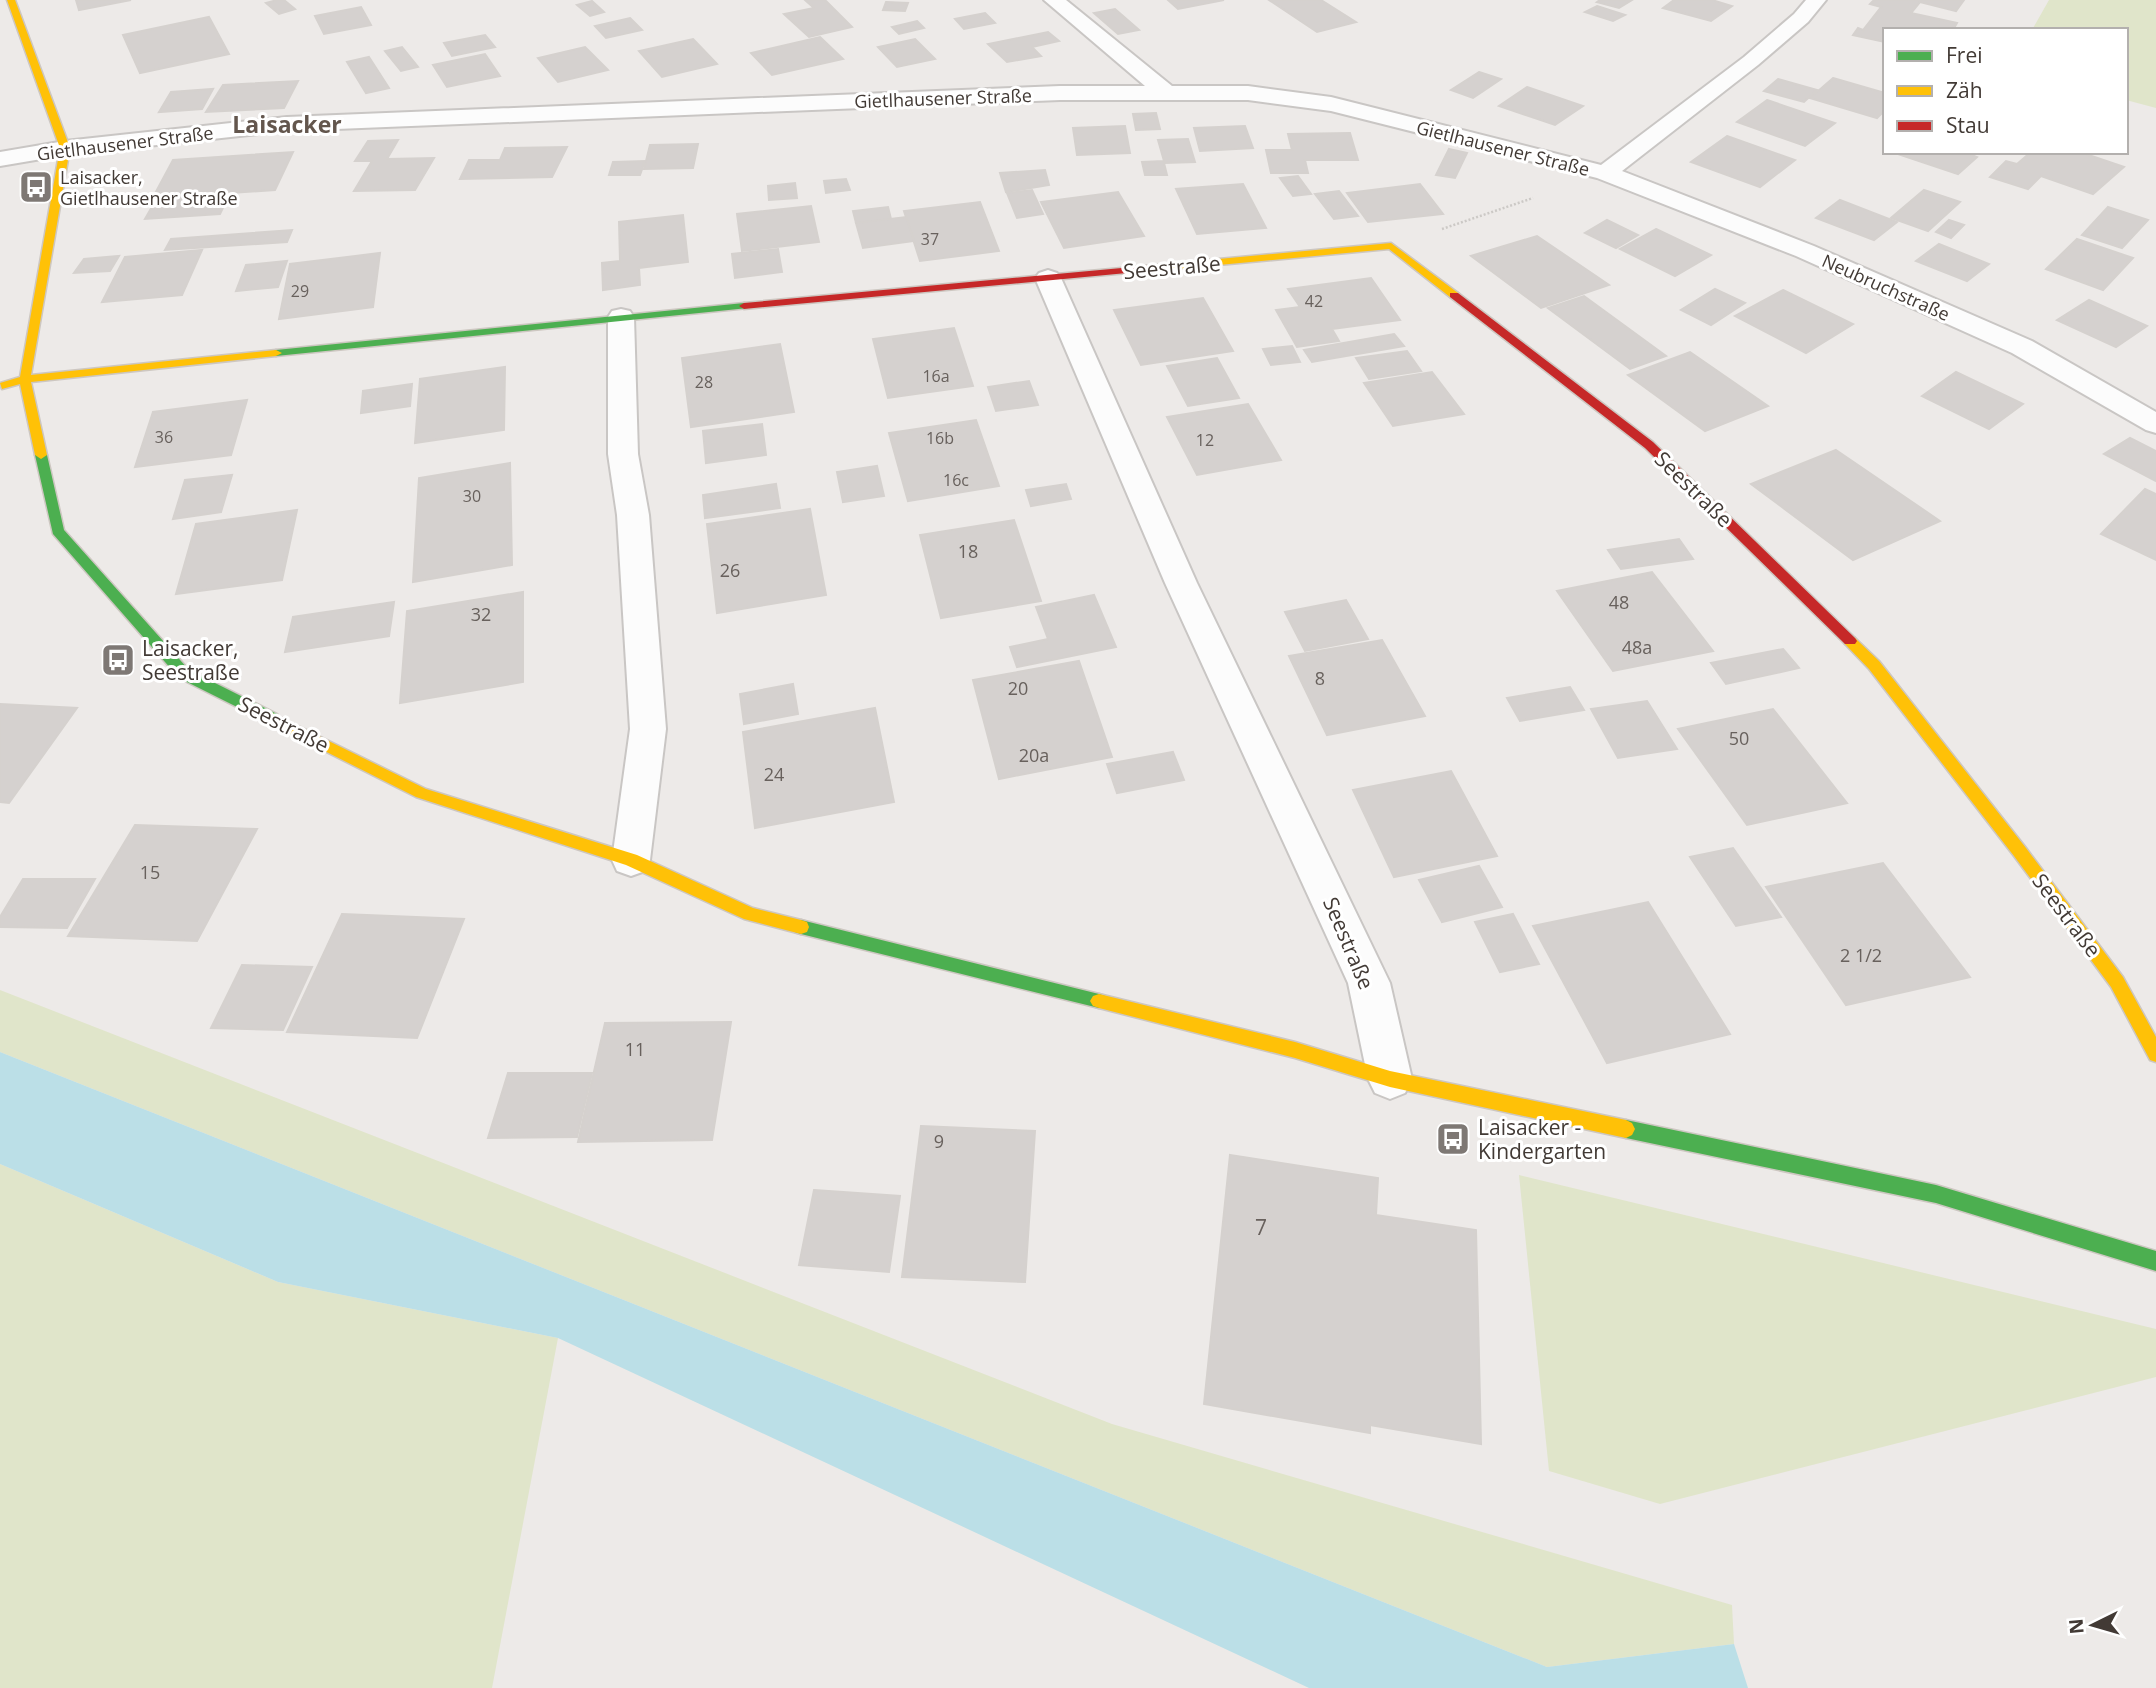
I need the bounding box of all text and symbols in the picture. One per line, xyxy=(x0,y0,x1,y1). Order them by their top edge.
legend xyxy=(1883,28,2128,154)
text: Frei xyxy=(1946,41,1983,69)
text: Zäh xyxy=(1946,76,1983,104)
street label: Gietlhausener Straße xyxy=(854,83,1032,113)
district label: Laisacker xyxy=(232,108,342,140)
text: Stau xyxy=(1946,111,1990,139)
street label: Gietlhausener Straße xyxy=(1414,115,1592,181)
street label: Gietlhausener Straße xyxy=(35,120,215,166)
place label: Laisacker, Gietlhausener Straße xyxy=(60,165,238,210)
bus stop icon: Laisacker, Gietlhausener Straße xyxy=(17,168,55,206)
house number: 37 xyxy=(921,228,939,250)
street label: Neubruchstraße xyxy=(1818,248,1954,326)
street label: Seestraße xyxy=(1122,249,1222,285)
house number: 29 xyxy=(291,280,309,302)
house number: 42 xyxy=(1305,290,1323,312)
house number: 16a xyxy=(922,365,950,387)
house number: 28 xyxy=(695,371,713,393)
house number: 36 xyxy=(155,426,173,448)
house number: 16b xyxy=(926,427,954,449)
house number: 12 xyxy=(1196,429,1214,451)
street label: Seestraße xyxy=(1649,445,1739,533)
house number: 16c xyxy=(943,469,969,491)
house number: 30 xyxy=(463,485,481,507)
house number: 18 xyxy=(958,539,978,563)
house number: 26 xyxy=(720,558,740,582)
house number: 48 xyxy=(1609,590,1629,614)
house number: 32 xyxy=(471,602,491,626)
place label: Laisacker, Seestraße xyxy=(142,634,240,686)
house number: 48a xyxy=(1622,635,1652,659)
bus stop icon: Laisacker, Seestraße xyxy=(99,641,137,679)
house number: 8 xyxy=(1315,666,1325,690)
house number: 20 xyxy=(1008,676,1028,700)
street label: Seestraße xyxy=(234,689,334,759)
house number: 50 xyxy=(1729,726,1749,750)
house number: 20a xyxy=(1019,743,1049,767)
house number: 24 xyxy=(764,762,784,786)
house number: 15 xyxy=(140,860,160,884)
street label: Seestraße xyxy=(2026,868,2108,962)
street label: Seestraße xyxy=(1317,893,1381,993)
house number: 2 1/2 xyxy=(1840,943,1882,967)
house number: 11 xyxy=(625,1037,645,1061)
place label: Laisacker - Kindergarten xyxy=(1478,1113,1606,1165)
bus stop icon: Laisacker - Kindergarten xyxy=(1434,1120,1472,1158)
house number: 9 xyxy=(934,1129,944,1153)
house number: 7 xyxy=(1255,1213,1267,1241)
north arrow xyxy=(2058,1590,2128,1660)
text: N xyxy=(2062,1618,2090,1635)

